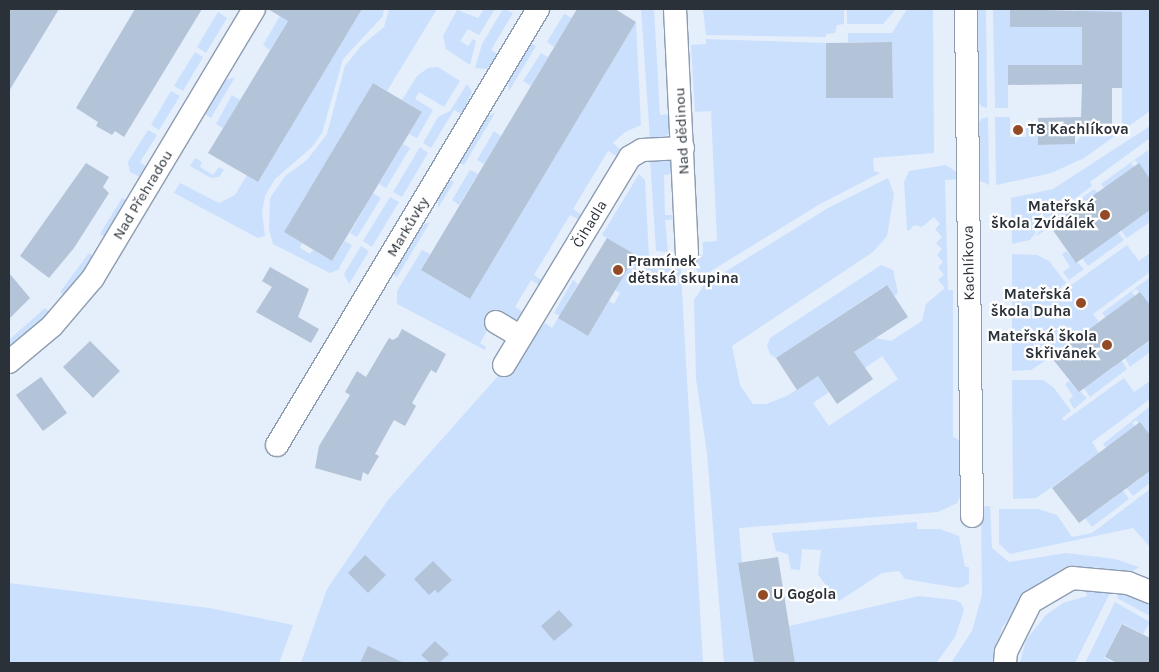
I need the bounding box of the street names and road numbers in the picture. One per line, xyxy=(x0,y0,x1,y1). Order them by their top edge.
street label: Nad dědinou xyxy=(671,87,693,175)
street label: Nad Přehradou xyxy=(109,147,177,243)
street label: Markůvky xyxy=(383,194,433,260)
street label: Čihadla xyxy=(569,197,611,251)
street label: Kachlíkova xyxy=(959,225,979,301)

